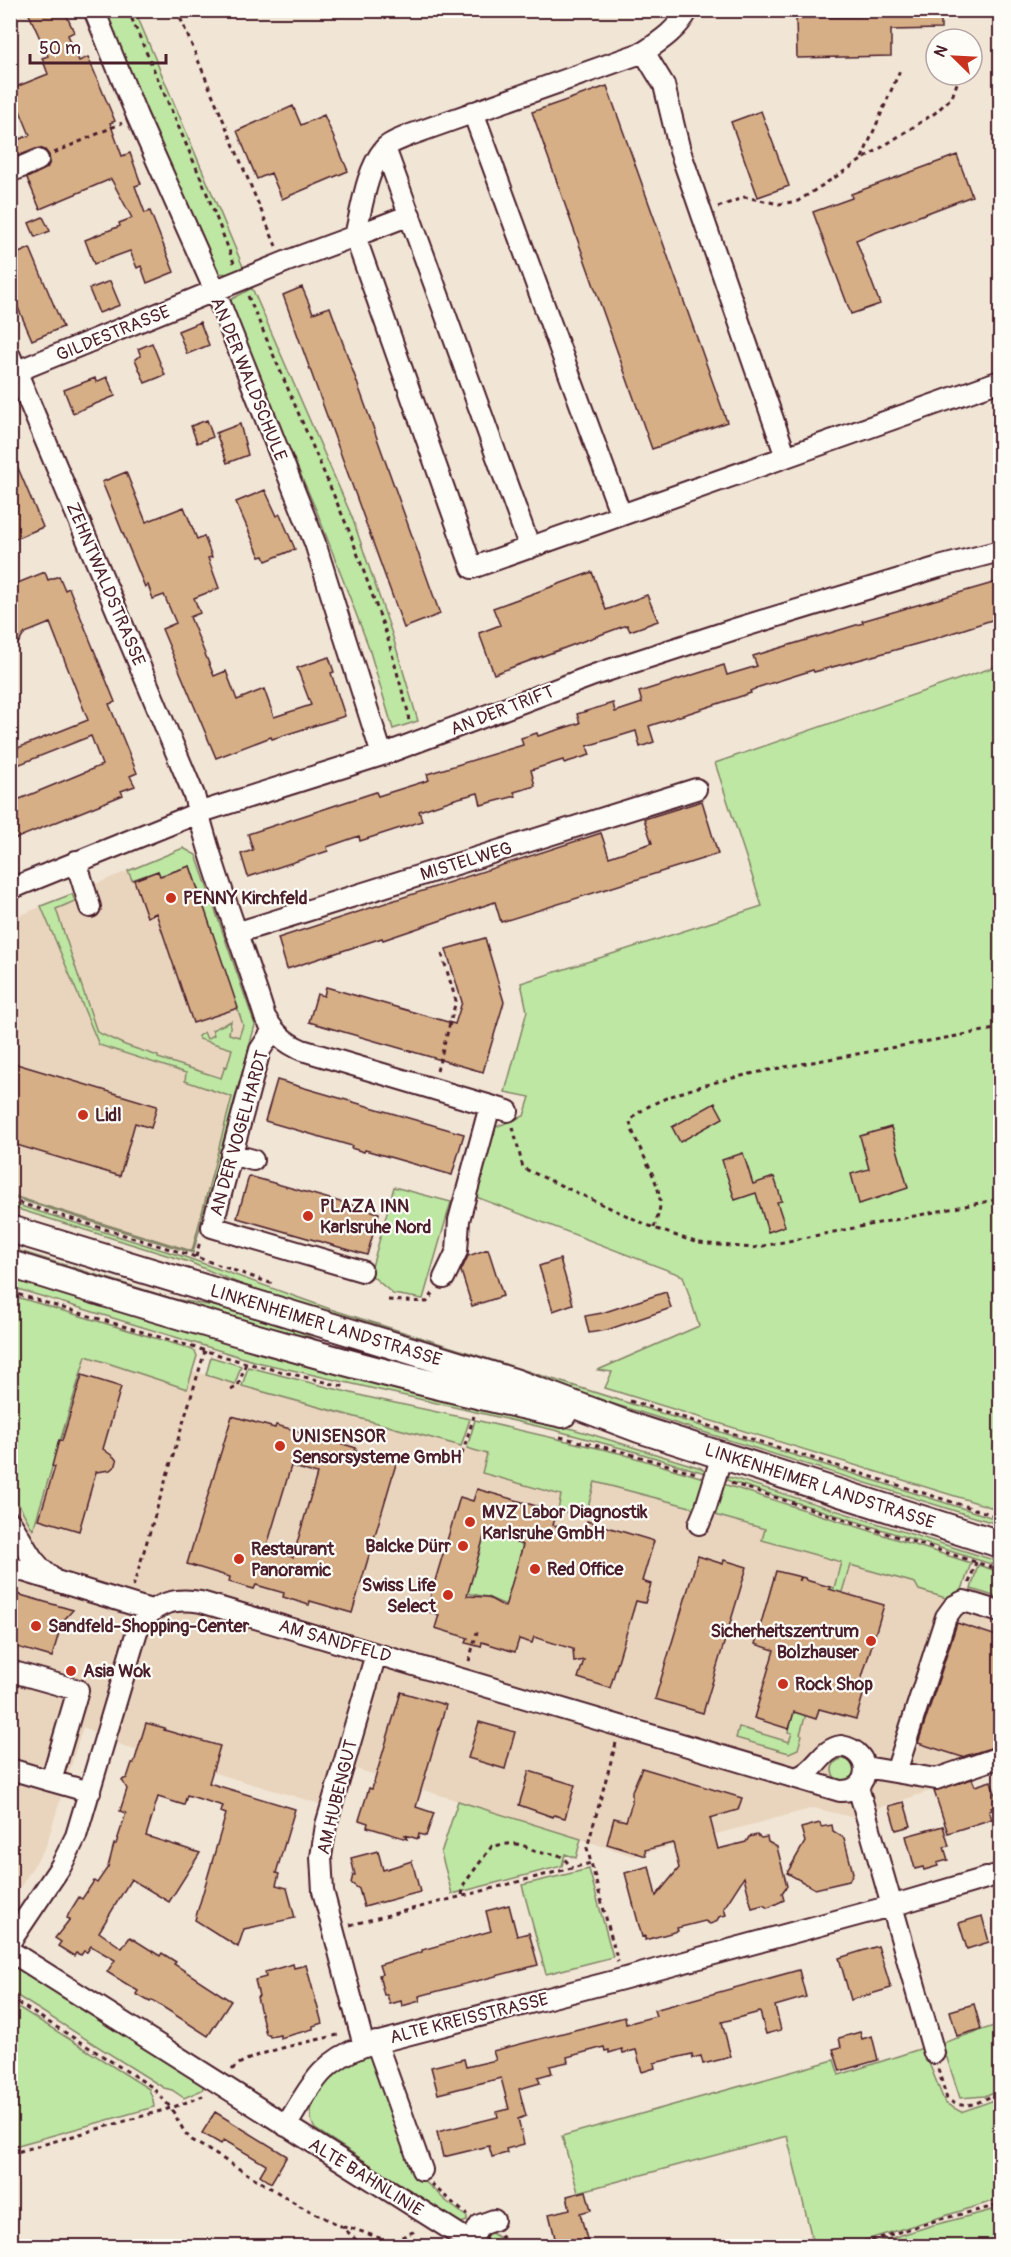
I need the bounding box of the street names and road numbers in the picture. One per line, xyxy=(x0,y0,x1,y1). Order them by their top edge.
street label: AN DER WALDSCHULE xyxy=(205,294,292,464)
street label: GILDESTRASSE xyxy=(53,300,173,367)
street label: ZEHNTWALDSTRASSE xyxy=(61,499,150,669)
street label: AN DER TRIFT xyxy=(447,680,557,741)
street label: MISTELWEG xyxy=(418,837,515,886)
street label: AN DER VOGELHARDT xyxy=(205,1048,274,1219)
street label: LINKENHEIMER LANDSTRASSE xyxy=(207,1279,444,1372)
street label: LINKENHEIMER LANDSTRASSE xyxy=(702,1438,938,1535)
street label: AM SANDFELD xyxy=(276,1614,394,1668)
street label: AM HUBENGUT xyxy=(312,1737,363,1857)
street label: ALTE KREISSTRASSE xyxy=(387,1988,551,2049)
street label: ALTE BAHNLINIE xyxy=(304,2133,427,2222)

